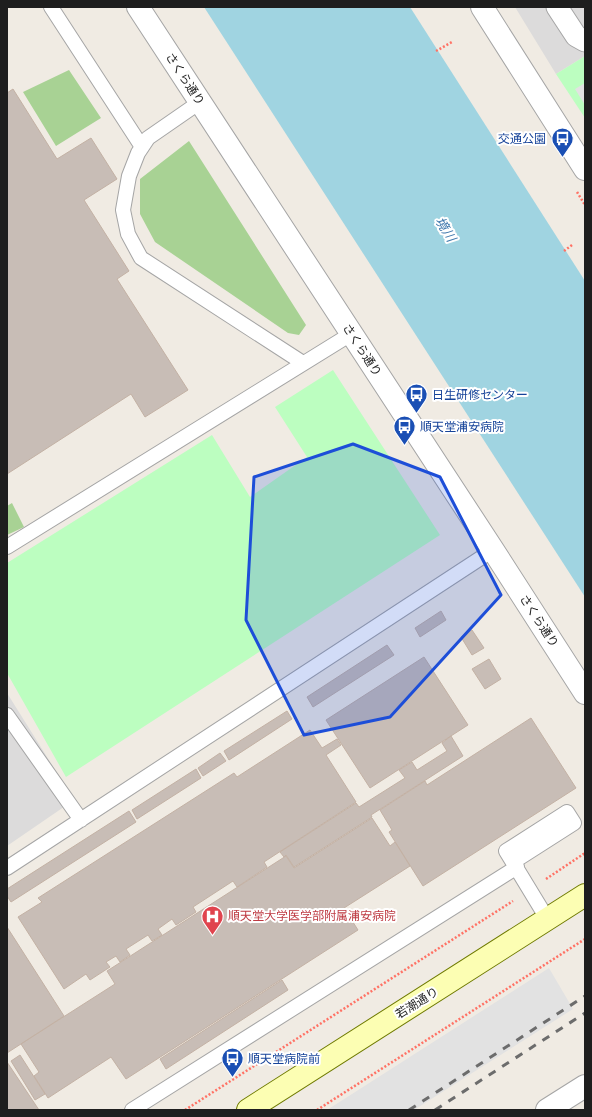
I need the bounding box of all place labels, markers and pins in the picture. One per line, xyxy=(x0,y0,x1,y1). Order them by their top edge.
bus stop icon: 交通公園 xyxy=(549,126,575,159)
place label: 交通公園 xyxy=(498,132,546,146)
bus stop icon: 日生研修センター xyxy=(404,382,430,415)
place label: 日生研修センター xyxy=(432,388,528,402)
bus stop icon: 順天堂浦安病院 xyxy=(391,414,417,447)
place label: 順天堂浦安病院 xyxy=(420,420,504,434)
hospital icon: 順天堂大学医学部附属浦安病院 xyxy=(200,903,226,936)
place label: 順天堂大学医学部附属浦安病院 xyxy=(228,909,396,923)
bus stop icon: 順天堂病院前 xyxy=(219,1046,245,1079)
place label: 順天堂病院前 xyxy=(248,1052,320,1066)

